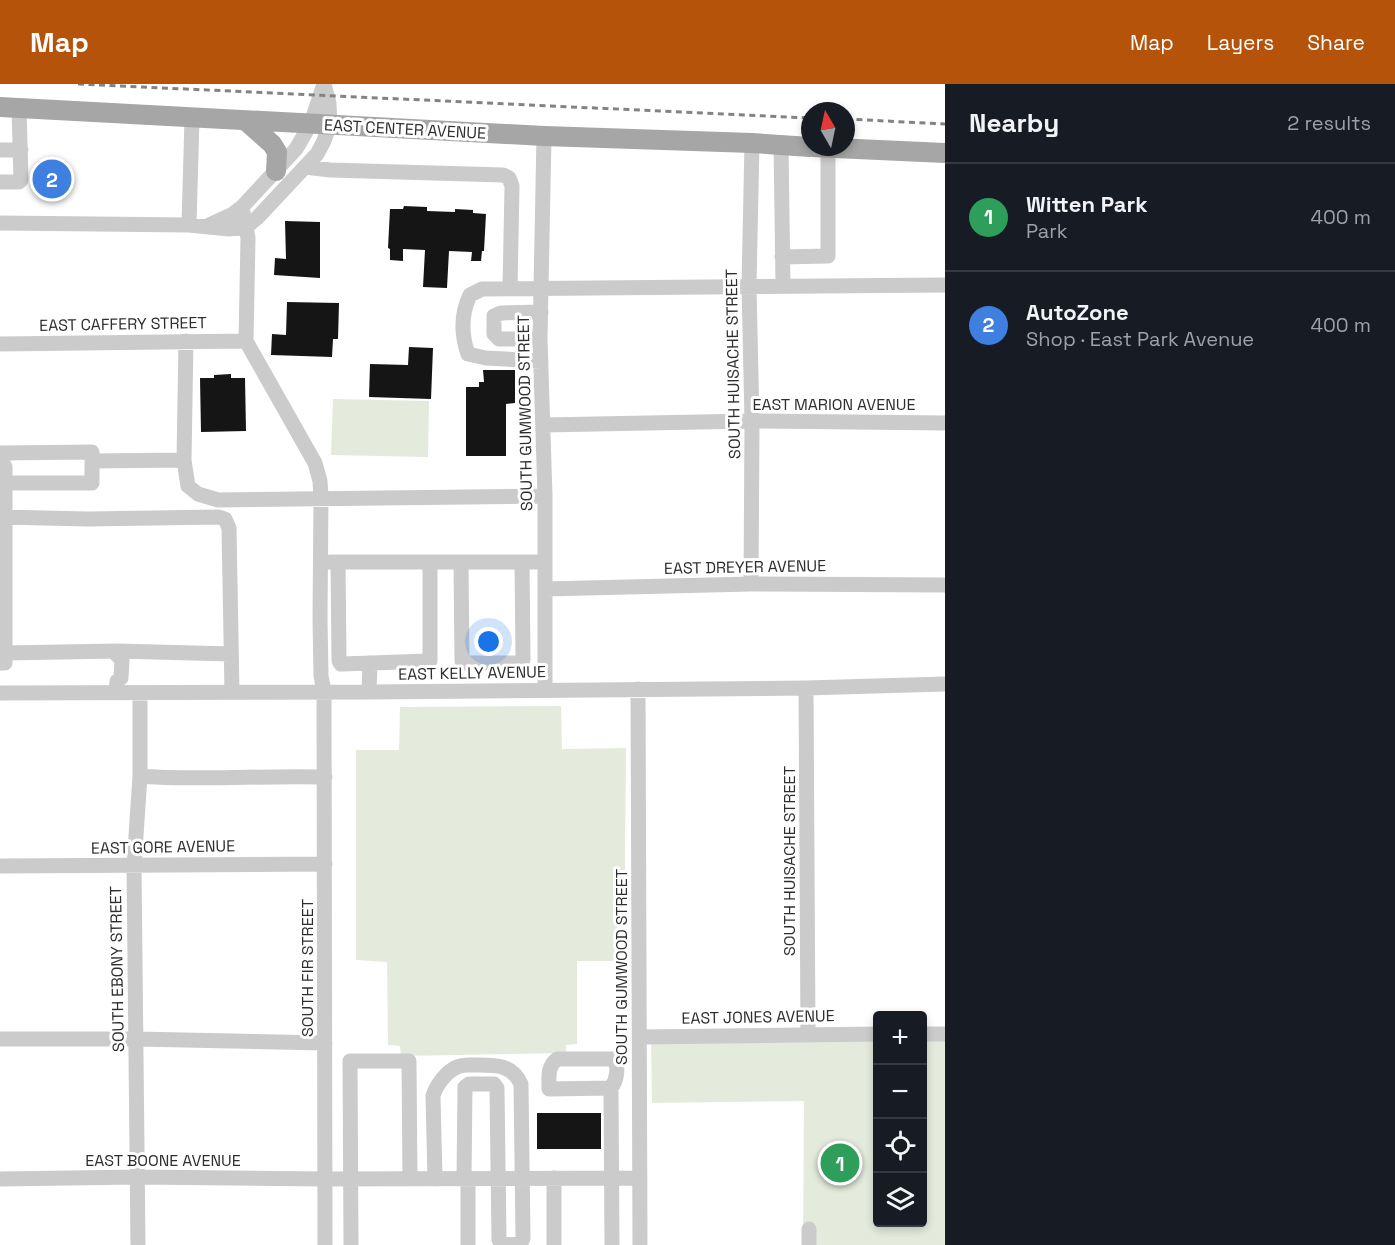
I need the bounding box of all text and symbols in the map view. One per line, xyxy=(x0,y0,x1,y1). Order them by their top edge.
text: Map xyxy=(30,24,89,60)
text: Map xyxy=(1130,29,1174,56)
text: Layers xyxy=(1207,29,1274,56)
text: Share xyxy=(1307,29,1365,56)
north arrow xyxy=(801,102,855,156)
text: Nearby xyxy=(969,106,1059,140)
text: 2 results xyxy=(1287,110,1371,136)
street label: EAST CENTER AVENUE xyxy=(323,114,487,144)
pin: 2 xyxy=(32,156,72,202)
text: Witten Park xyxy=(1026,190,1148,218)
text: 1 xyxy=(984,204,993,230)
text: 400 m xyxy=(1311,204,1371,230)
text: Park xyxy=(1026,218,1068,244)
street label: SOUTH HUISACHE STREET xyxy=(721,269,745,459)
text: AutoZone xyxy=(1026,298,1129,326)
street label: EAST CAFFERY STREET xyxy=(39,312,207,336)
text: 2 xyxy=(983,312,994,338)
text: 400 m xyxy=(1311,312,1371,338)
street label: SOUTH GUMWOOD STREET xyxy=(513,315,537,511)
text: Shop · East Park Avenue xyxy=(1026,326,1254,352)
street label: EAST MARION AVENUE xyxy=(752,394,916,415)
street label: EAST DREYER AVENUE xyxy=(664,555,826,579)
your location xyxy=(474,627,503,656)
street label: EAST KELLY AVENUE xyxy=(398,661,546,685)
street label: SOUTH HUISACHE STREET xyxy=(779,766,800,956)
street label: EAST GORE AVENUE xyxy=(91,835,235,859)
street label: SOUTH GUMWOOD STREET xyxy=(611,869,632,1065)
street label: SOUTH EBONY STREET xyxy=(105,886,129,1052)
street label: SOUTH FIR STREET xyxy=(297,899,318,1037)
street label: EAST JONES AVENUE xyxy=(681,1005,835,1029)
map controls xyxy=(873,1011,927,1227)
button: + xyxy=(873,1011,927,1065)
button: − xyxy=(873,1065,927,1119)
button: locate xyxy=(873,1119,927,1173)
pin: 1 xyxy=(820,1140,860,1186)
street label: EAST BOONE AVENUE xyxy=(85,1150,241,1171)
button: layers xyxy=(873,1173,927,1227)

